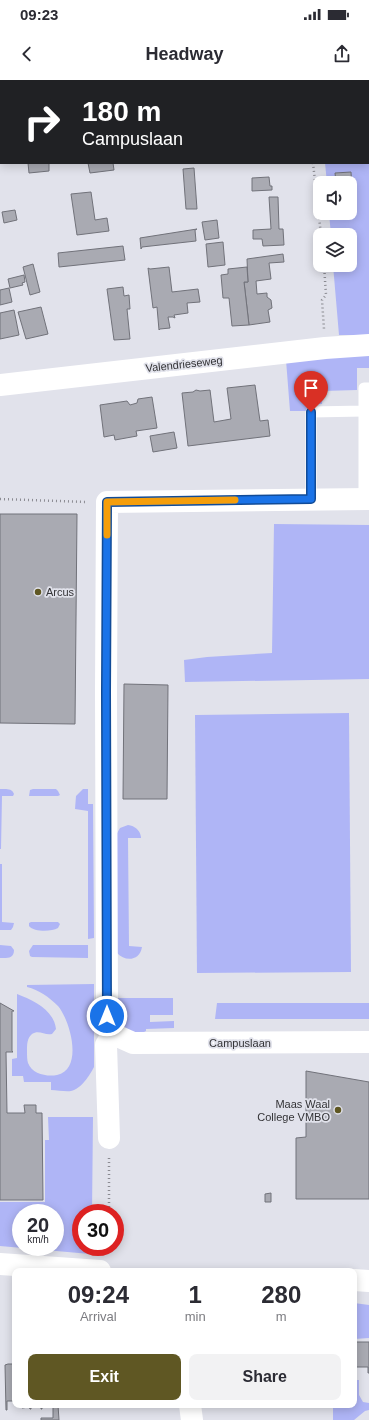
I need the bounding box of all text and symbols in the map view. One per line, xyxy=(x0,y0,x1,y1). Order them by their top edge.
text: 09:23 xyxy=(20,6,58,23)
icon: back xyxy=(16,43,38,65)
icon: share xyxy=(331,43,353,65)
text: Headway xyxy=(145,44,224,64)
icon: right xyxy=(16,96,68,148)
text: 180 m xyxy=(82,96,161,127)
text: Campuslaan xyxy=(82,129,183,149)
map controls xyxy=(313,176,357,272)
button: sound xyxy=(313,176,357,220)
button: layers xyxy=(313,228,357,272)
street label: Valendrieseweg xyxy=(145,354,223,374)
pin xyxy=(294,371,328,412)
icon: arrive xyxy=(300,377,322,399)
place label: Arcus xyxy=(46,586,75,598)
marker: Arcus xyxy=(33,587,43,597)
position arrow xyxy=(86,995,128,1037)
street label: Campuslaan xyxy=(209,1037,271,1049)
place label: Maas Waal College VMBO xyxy=(257,1098,330,1123)
marker: Maas Waal College VMBO xyxy=(333,1105,343,1115)
speed limit sign: 30 xyxy=(72,1204,124,1256)
text: 20 xyxy=(27,1214,49,1236)
text: km/h xyxy=(27,1234,49,1245)
text: 09:24 xyxy=(68,1281,129,1308)
text: 1 xyxy=(188,1281,202,1308)
text: 280 xyxy=(261,1281,301,1308)
text: Arrival xyxy=(80,1309,117,1324)
text: min xyxy=(185,1309,206,1324)
text: m xyxy=(276,1309,287,1324)
button: Exit xyxy=(28,1354,181,1400)
button: Share xyxy=(189,1354,341,1400)

